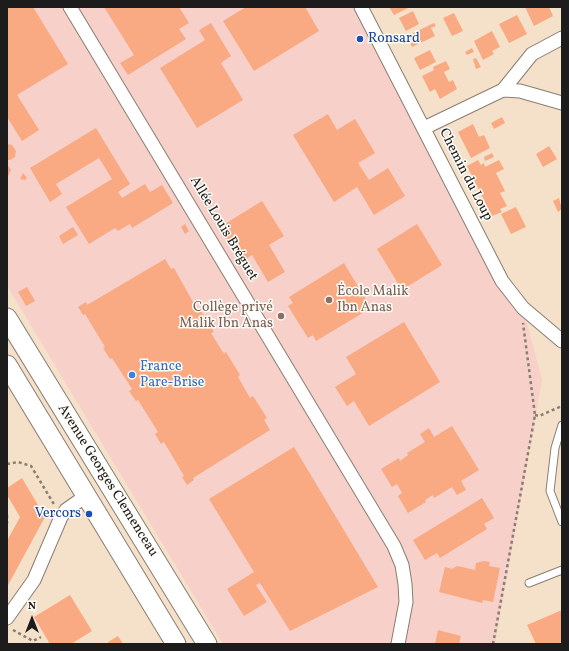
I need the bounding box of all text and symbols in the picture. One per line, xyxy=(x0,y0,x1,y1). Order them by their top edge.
place label: Ronsard xyxy=(368,31,420,47)
marker: Ronsard xyxy=(355,34,365,44)
street label: Chemin du Loup xyxy=(434,126,496,224)
street label: Allée Louis Bréguet xyxy=(185,174,261,284)
place label: École Malik Ibn Anas xyxy=(337,284,409,316)
marker: École Malik Ibn Anas xyxy=(324,295,334,305)
place label: Collège privé Malik Ibn Anas xyxy=(179,300,273,332)
marker: Collège privé Malik Ibn Anas xyxy=(276,311,286,321)
place label: France Pare-Brise xyxy=(140,359,204,392)
marker: France Pare-Brise xyxy=(127,370,137,380)
street label: Avenue Georges Clemenceau xyxy=(53,402,161,560)
place label: Vercors xyxy=(35,506,81,522)
marker: Vercors xyxy=(84,509,94,519)
north arrow xyxy=(12,599,52,639)
text: N xyxy=(28,599,36,614)

